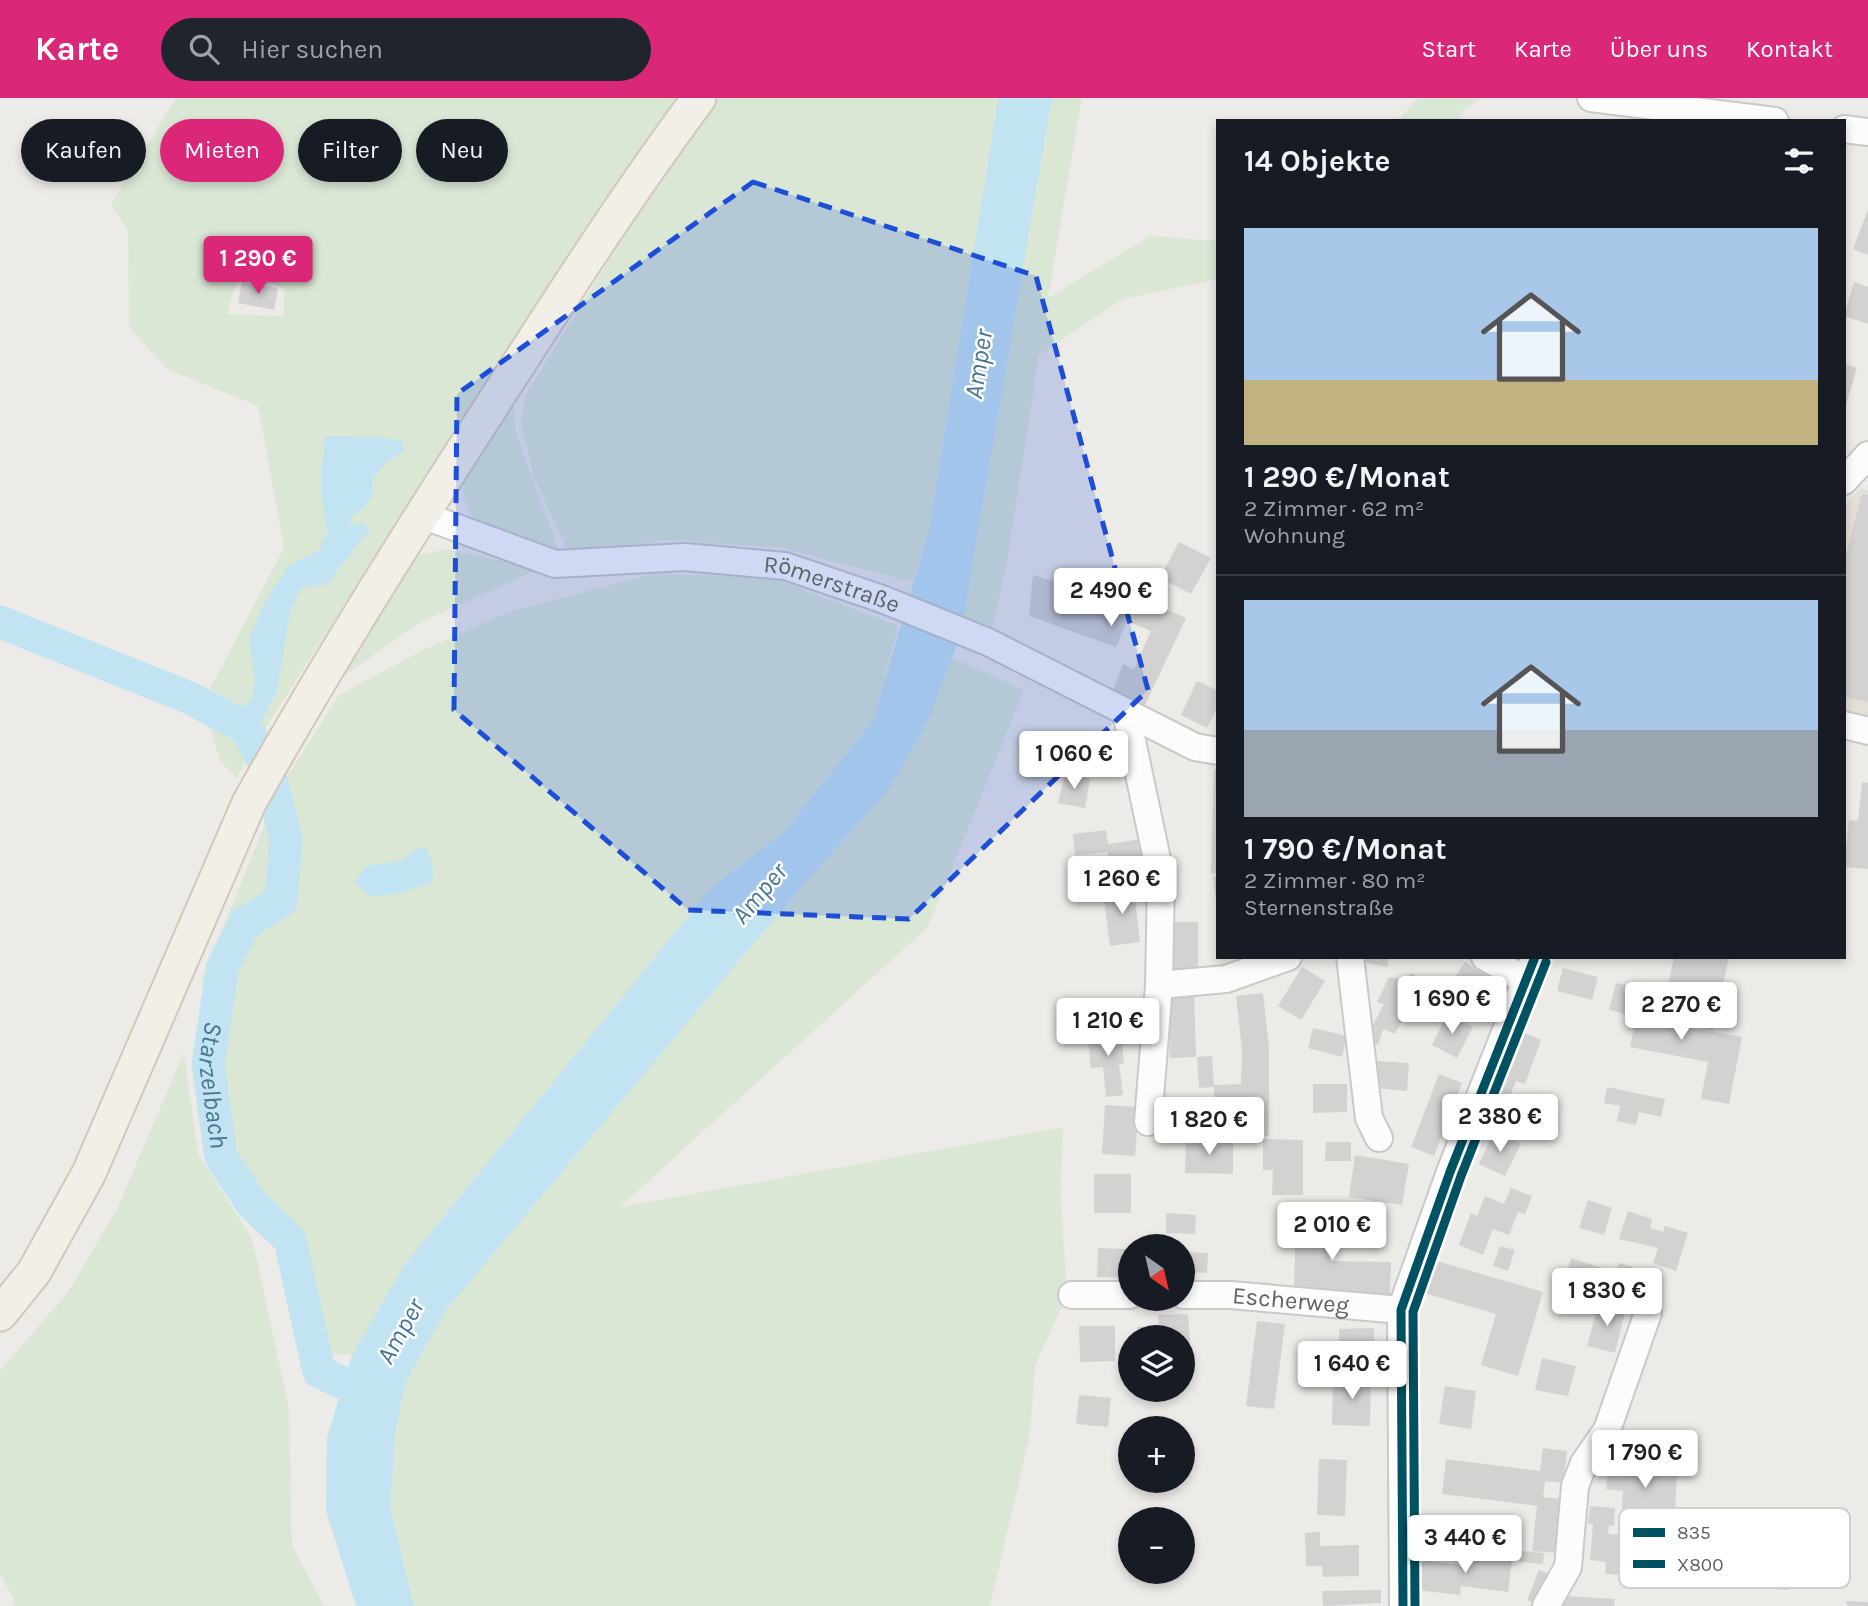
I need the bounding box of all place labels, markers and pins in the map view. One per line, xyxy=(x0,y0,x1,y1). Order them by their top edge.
pin: 1 290 € xyxy=(193,236,323,296)
pin: 2 490 € xyxy=(1046,568,1176,628)
pin: 1 060 € xyxy=(1009,732,1139,791)
pin: 1 260 € xyxy=(1057,856,1187,916)
pin: 1 690 € xyxy=(1387,976,1517,1036)
pin: 2 270 € xyxy=(1616,982,1746,1042)
pin: 1 210 € xyxy=(1043,998,1173,1058)
pin: 2 380 € xyxy=(1435,1094,1565,1154)
pin: 1 820 € xyxy=(1144,1098,1274,1157)
pin: 2 010 € xyxy=(1267,1202,1397,1262)
pin: 1 830 € xyxy=(1542,1268,1672,1328)
pin: 1 640 € xyxy=(1287,1342,1417,1401)
pin: 1 790 € xyxy=(1580,1430,1710,1490)
pin: 3 440 € xyxy=(1400,1516,1530,1575)

